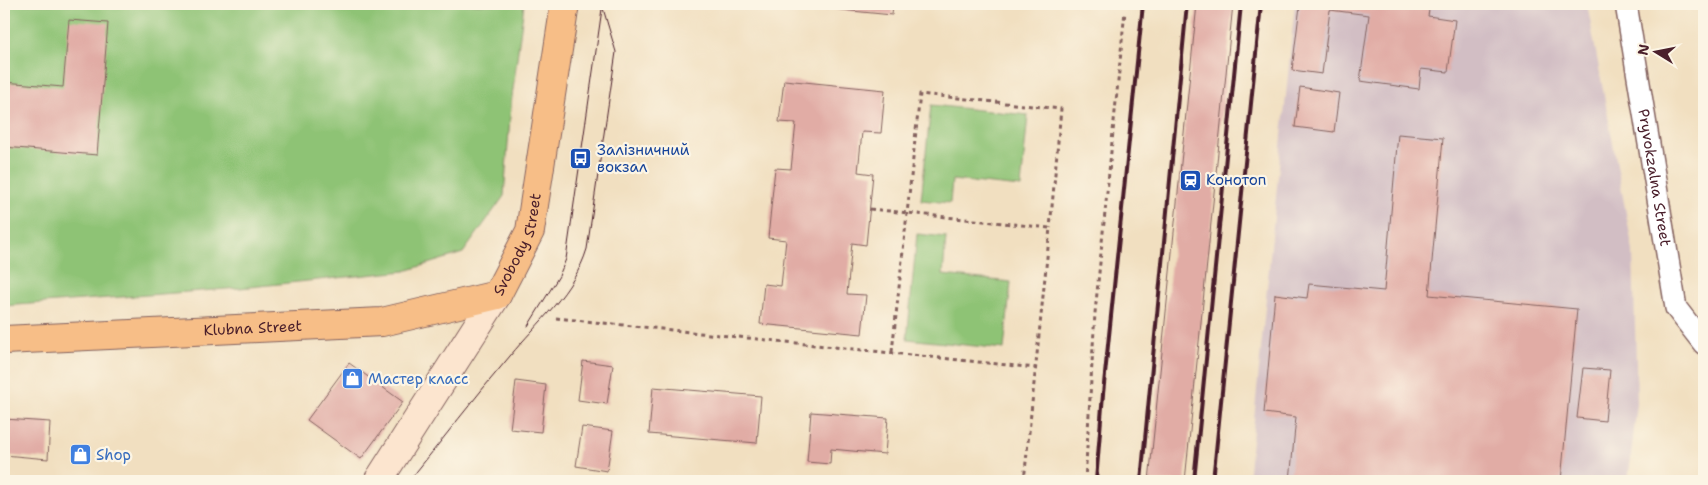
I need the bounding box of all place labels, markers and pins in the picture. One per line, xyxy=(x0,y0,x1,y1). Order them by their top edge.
place label: Залізничний вокзал xyxy=(597,140,690,177)
bus stop icon: Залізничний вокзал xyxy=(569,147,593,171)
station icon: Конотоп xyxy=(1178,168,1202,192)
place label: Конотоп xyxy=(1206,170,1266,190)
shop icon: Мастер класс xyxy=(340,367,364,391)
place label: Мастер класс xyxy=(368,369,469,389)
shop icon: Shop xyxy=(68,443,92,467)
place label: Shop xyxy=(96,445,131,465)

